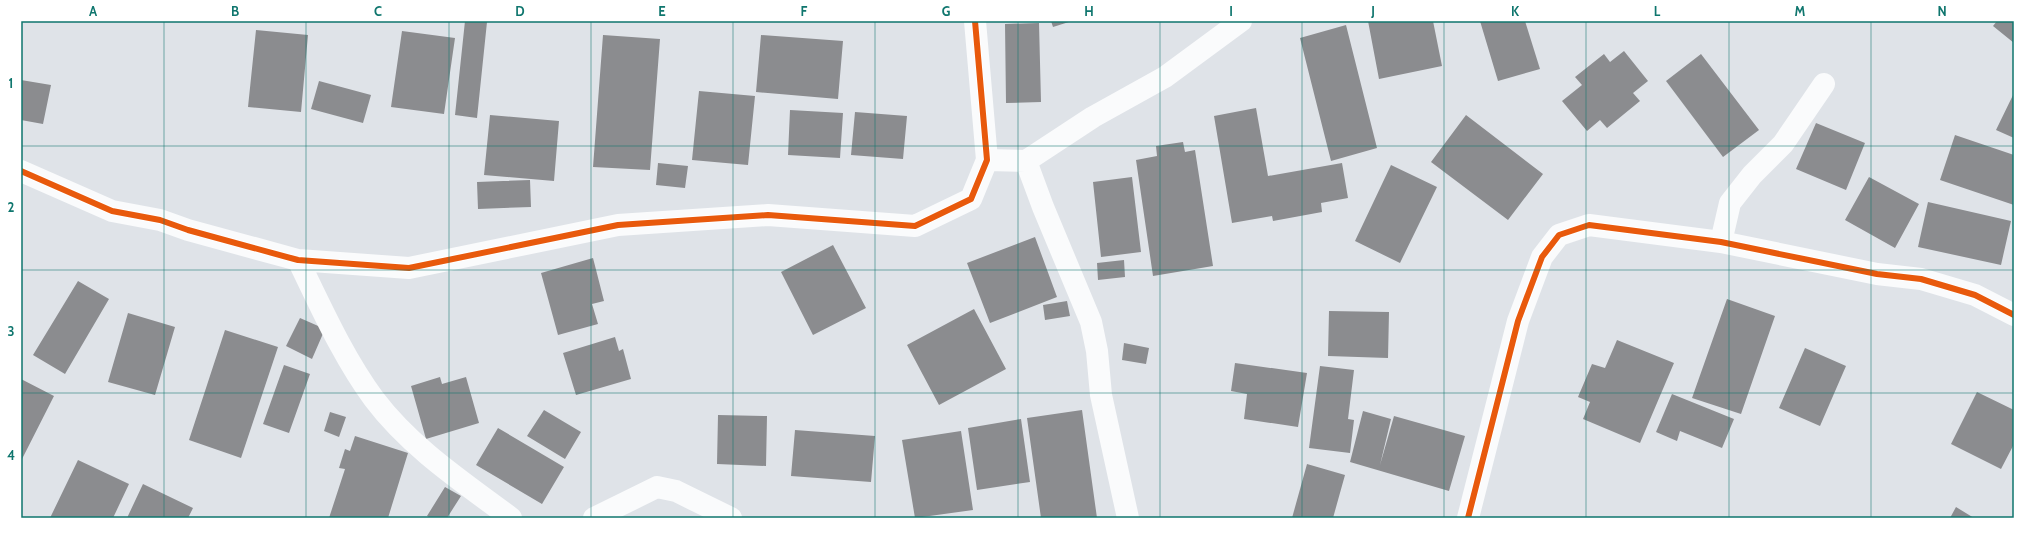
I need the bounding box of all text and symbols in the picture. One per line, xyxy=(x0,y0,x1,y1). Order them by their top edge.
text: A xyxy=(89,3,98,19)
text: B xyxy=(231,3,239,19)
text: C xyxy=(374,3,382,19)
text: D xyxy=(515,3,525,19)
text: E xyxy=(658,3,666,19)
text: F xyxy=(801,3,808,19)
text: G xyxy=(942,3,951,19)
text: H xyxy=(1084,3,1094,19)
text: I xyxy=(1229,3,1233,19)
text: J xyxy=(1370,3,1375,19)
text: K xyxy=(1511,3,1520,19)
text: L xyxy=(1654,3,1661,19)
text: M xyxy=(1795,3,1806,19)
text: N xyxy=(1937,3,1947,19)
text: 1 xyxy=(9,75,13,91)
text: 2 xyxy=(8,199,15,215)
text: 3 xyxy=(7,323,15,339)
text: 4 xyxy=(7,447,15,463)

